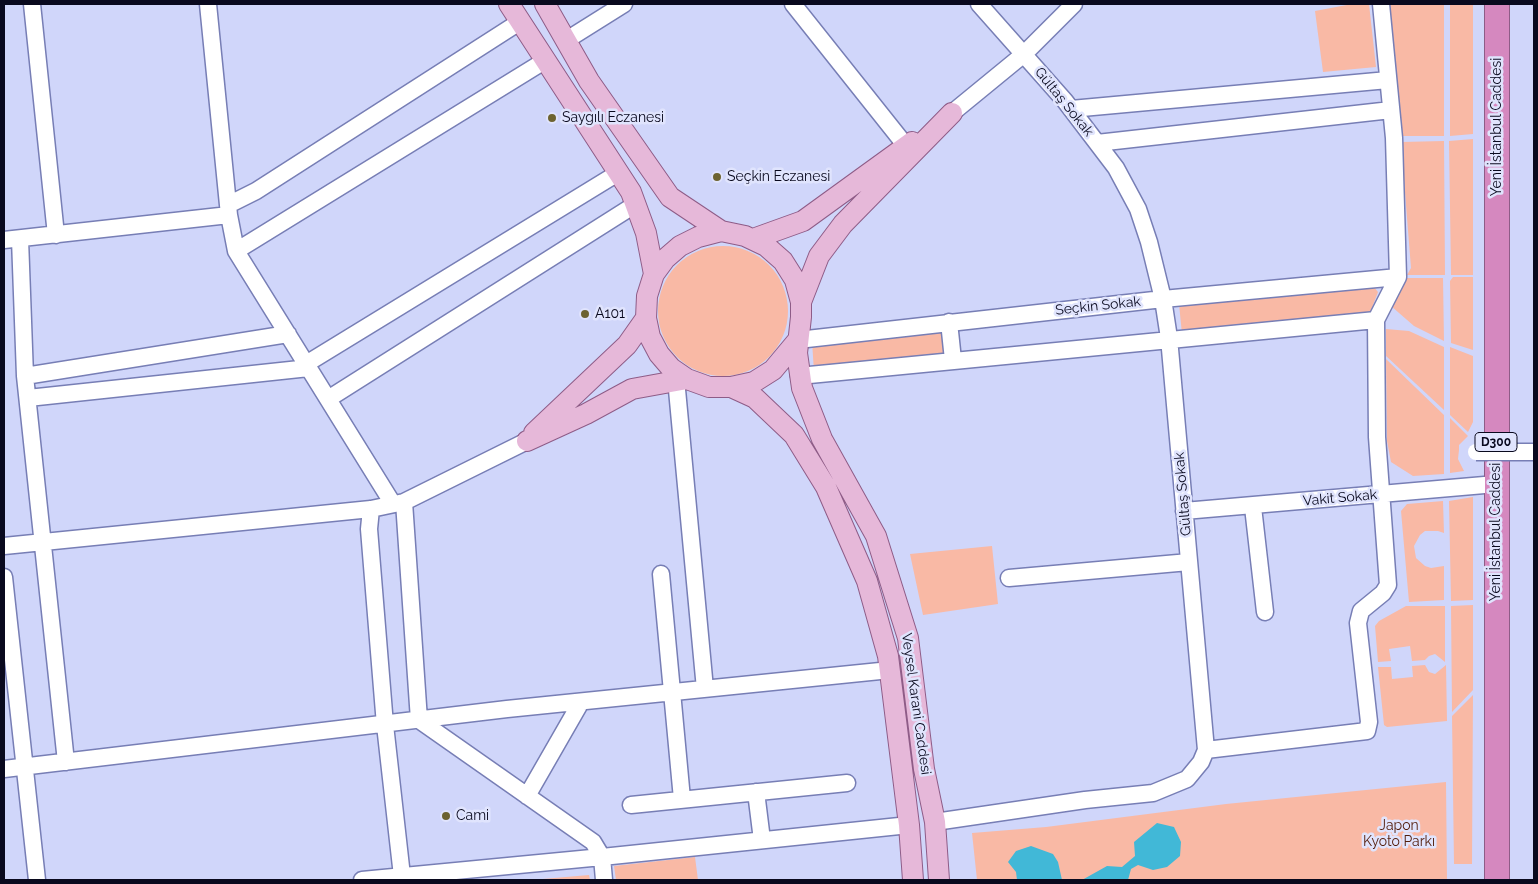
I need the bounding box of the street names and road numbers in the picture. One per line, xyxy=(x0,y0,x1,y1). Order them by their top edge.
street label: Yeni İstanbul Caddesi xyxy=(1489,58,1505,196)
street label: Gültaş Sokak xyxy=(1031,64,1097,140)
street label: Seçkin Sokak xyxy=(1054,293,1142,319)
road number: D300 xyxy=(1475,432,1517,452)
street label: Gültaş Sokak xyxy=(1171,451,1195,537)
street label: Yeni İstanbul Caddesi xyxy=(1488,463,1504,601)
street label: Vakit Sokak xyxy=(1302,486,1378,510)
street label: Veysel Karani Caddesi xyxy=(898,632,934,776)

